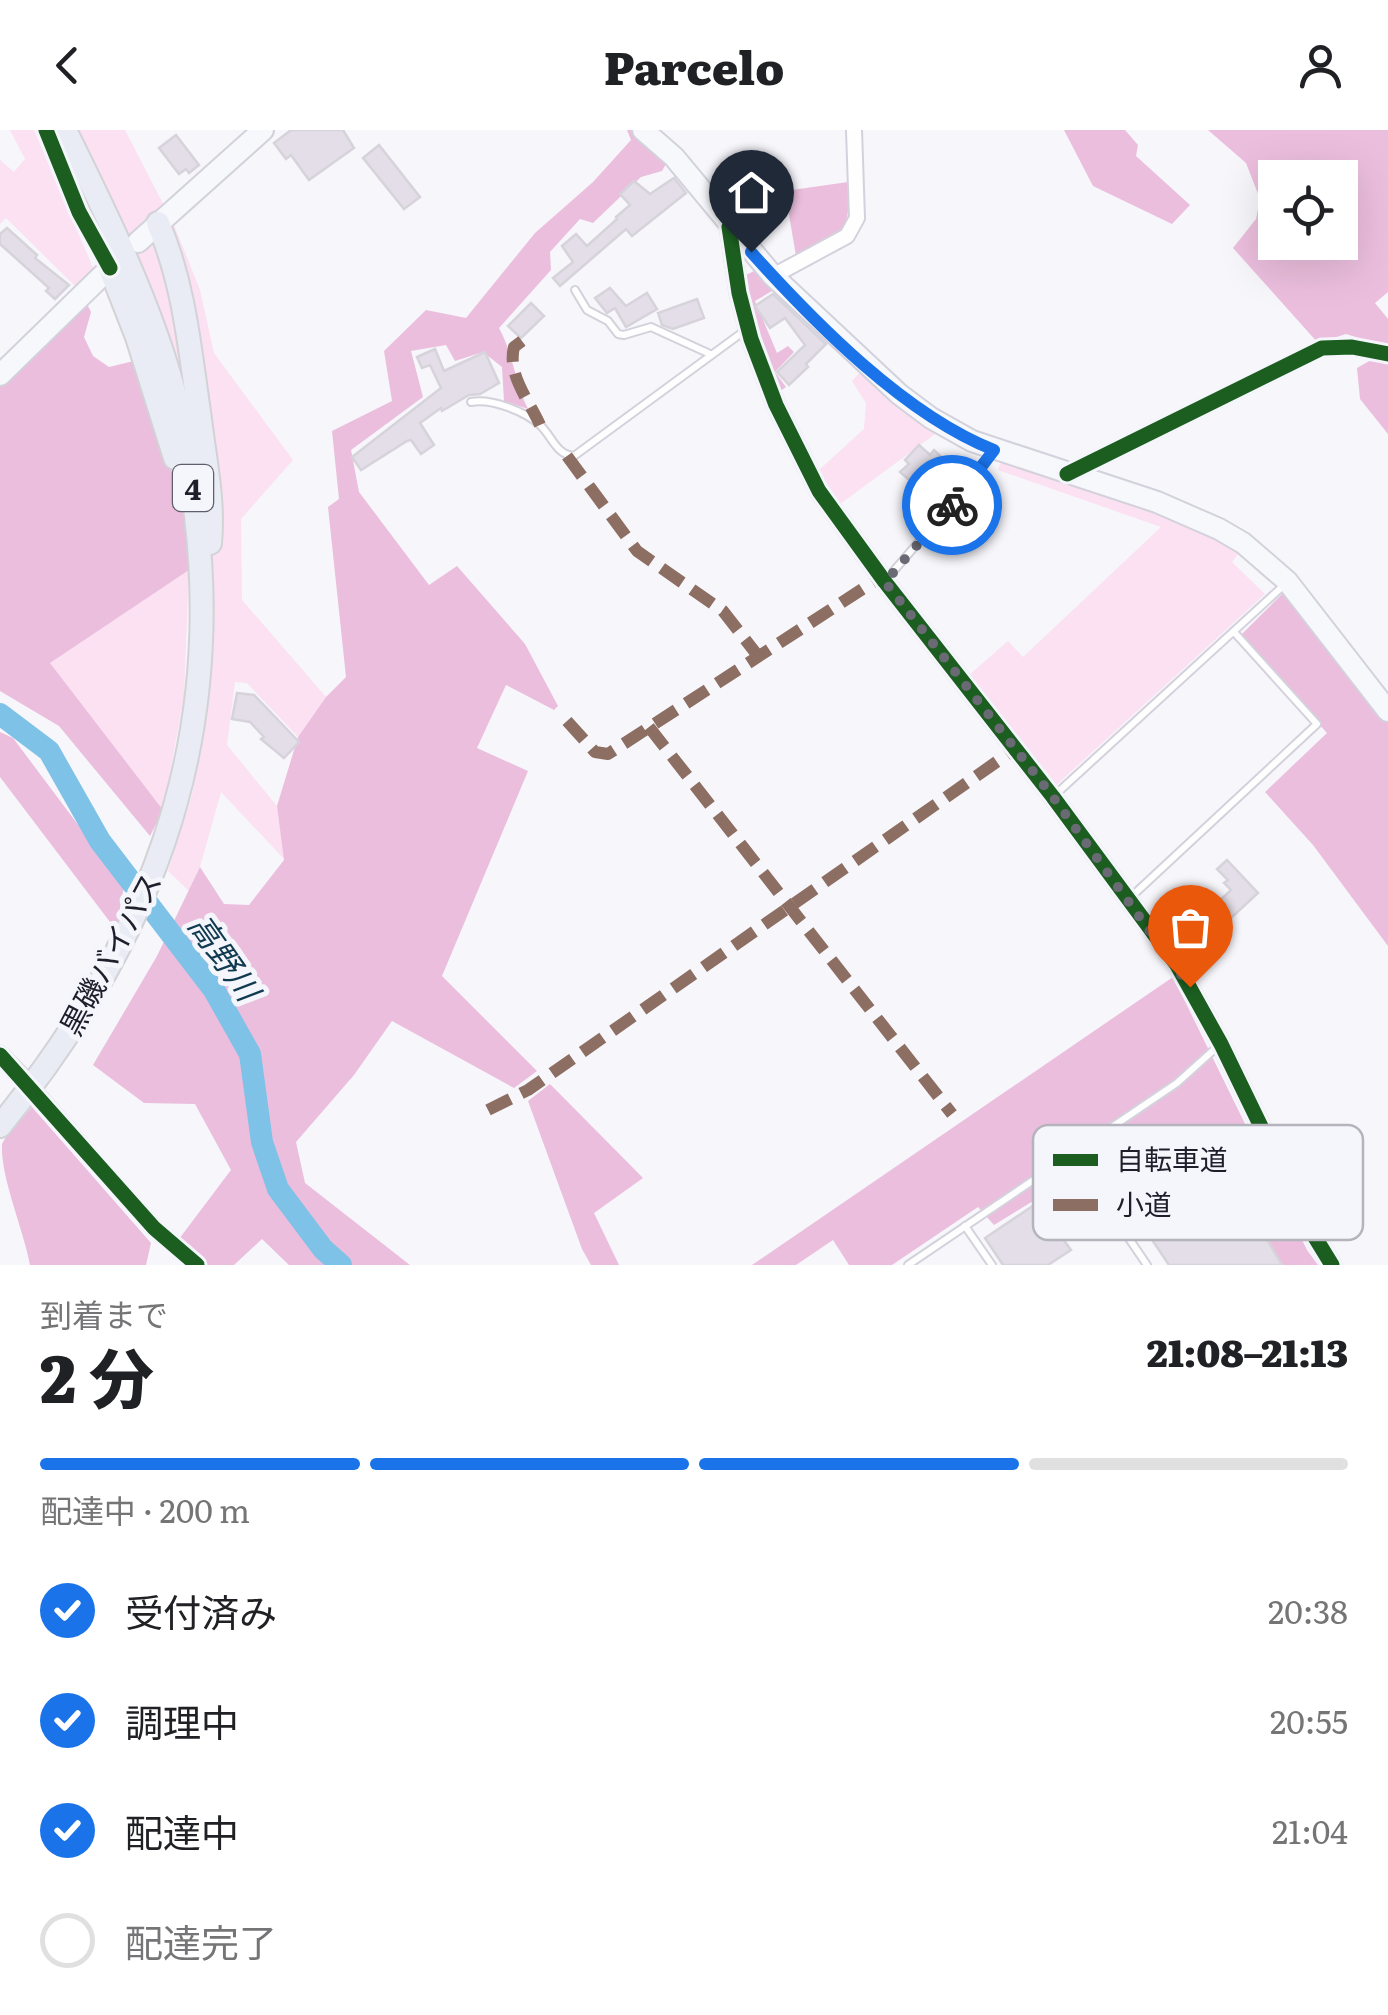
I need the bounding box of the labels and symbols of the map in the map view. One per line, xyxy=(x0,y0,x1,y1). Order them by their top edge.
pin xyxy=(709,150,794,253)
courier xyxy=(902,455,1002,555)
road number: 4 xyxy=(173,465,213,511)
street label: 黒磯バイパス xyxy=(47,863,171,1043)
pin xyxy=(1148,885,1233,988)
water label: 高野川 xyxy=(179,903,275,1012)
legend xyxy=(1033,1125,1363,1240)
text: 自転車道 xyxy=(1116,1137,1228,1179)
text: 小道 xyxy=(1116,1182,1172,1224)

